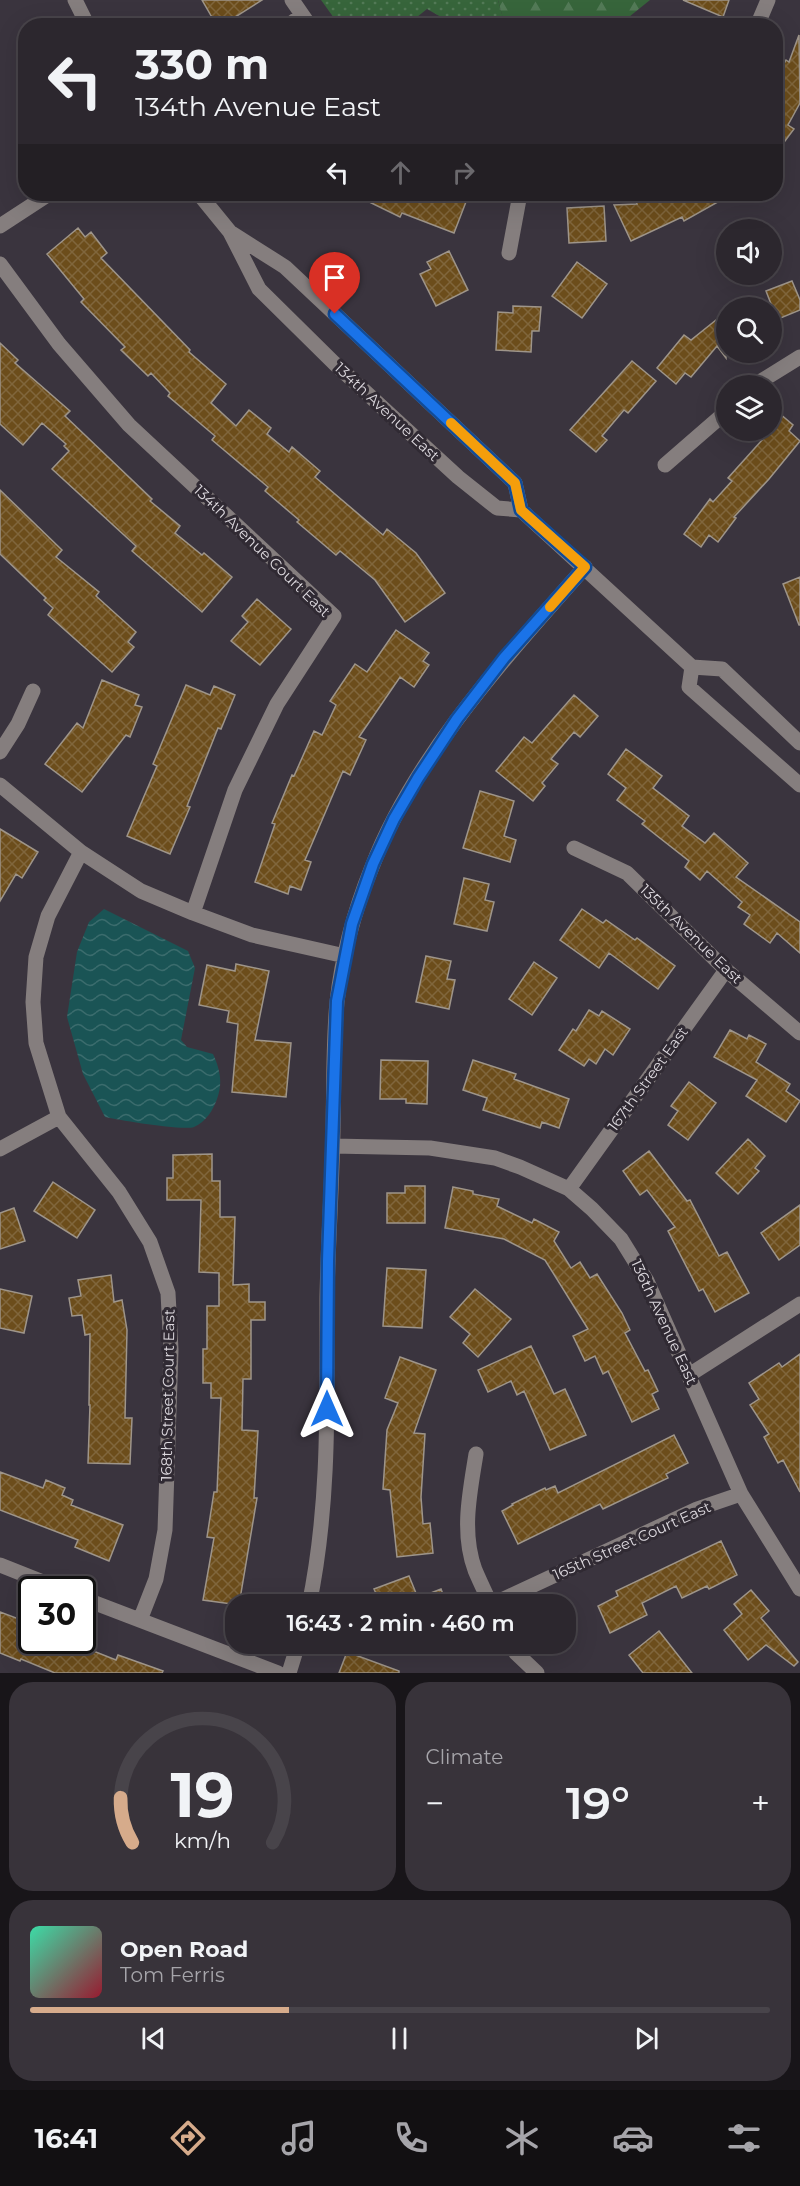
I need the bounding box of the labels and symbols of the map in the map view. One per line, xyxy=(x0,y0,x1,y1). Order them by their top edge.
pin xyxy=(309,252,360,314)
street label: 134th Avenue East xyxy=(331,358,444,465)
street label: 134th Avenue Court East xyxy=(190,480,335,621)
street label: 135th Avenue East xyxy=(636,880,747,987)
street label: 167th Street East xyxy=(603,1023,692,1135)
street label: 136th Avenue East xyxy=(627,1256,702,1387)
street label: 168th Street Court East xyxy=(157,1309,178,1481)
position arrow xyxy=(295,1377,359,1441)
street label: 165th Street Court East xyxy=(550,1497,714,1584)
speed limit sign: 30 xyxy=(18,1576,96,1654)

